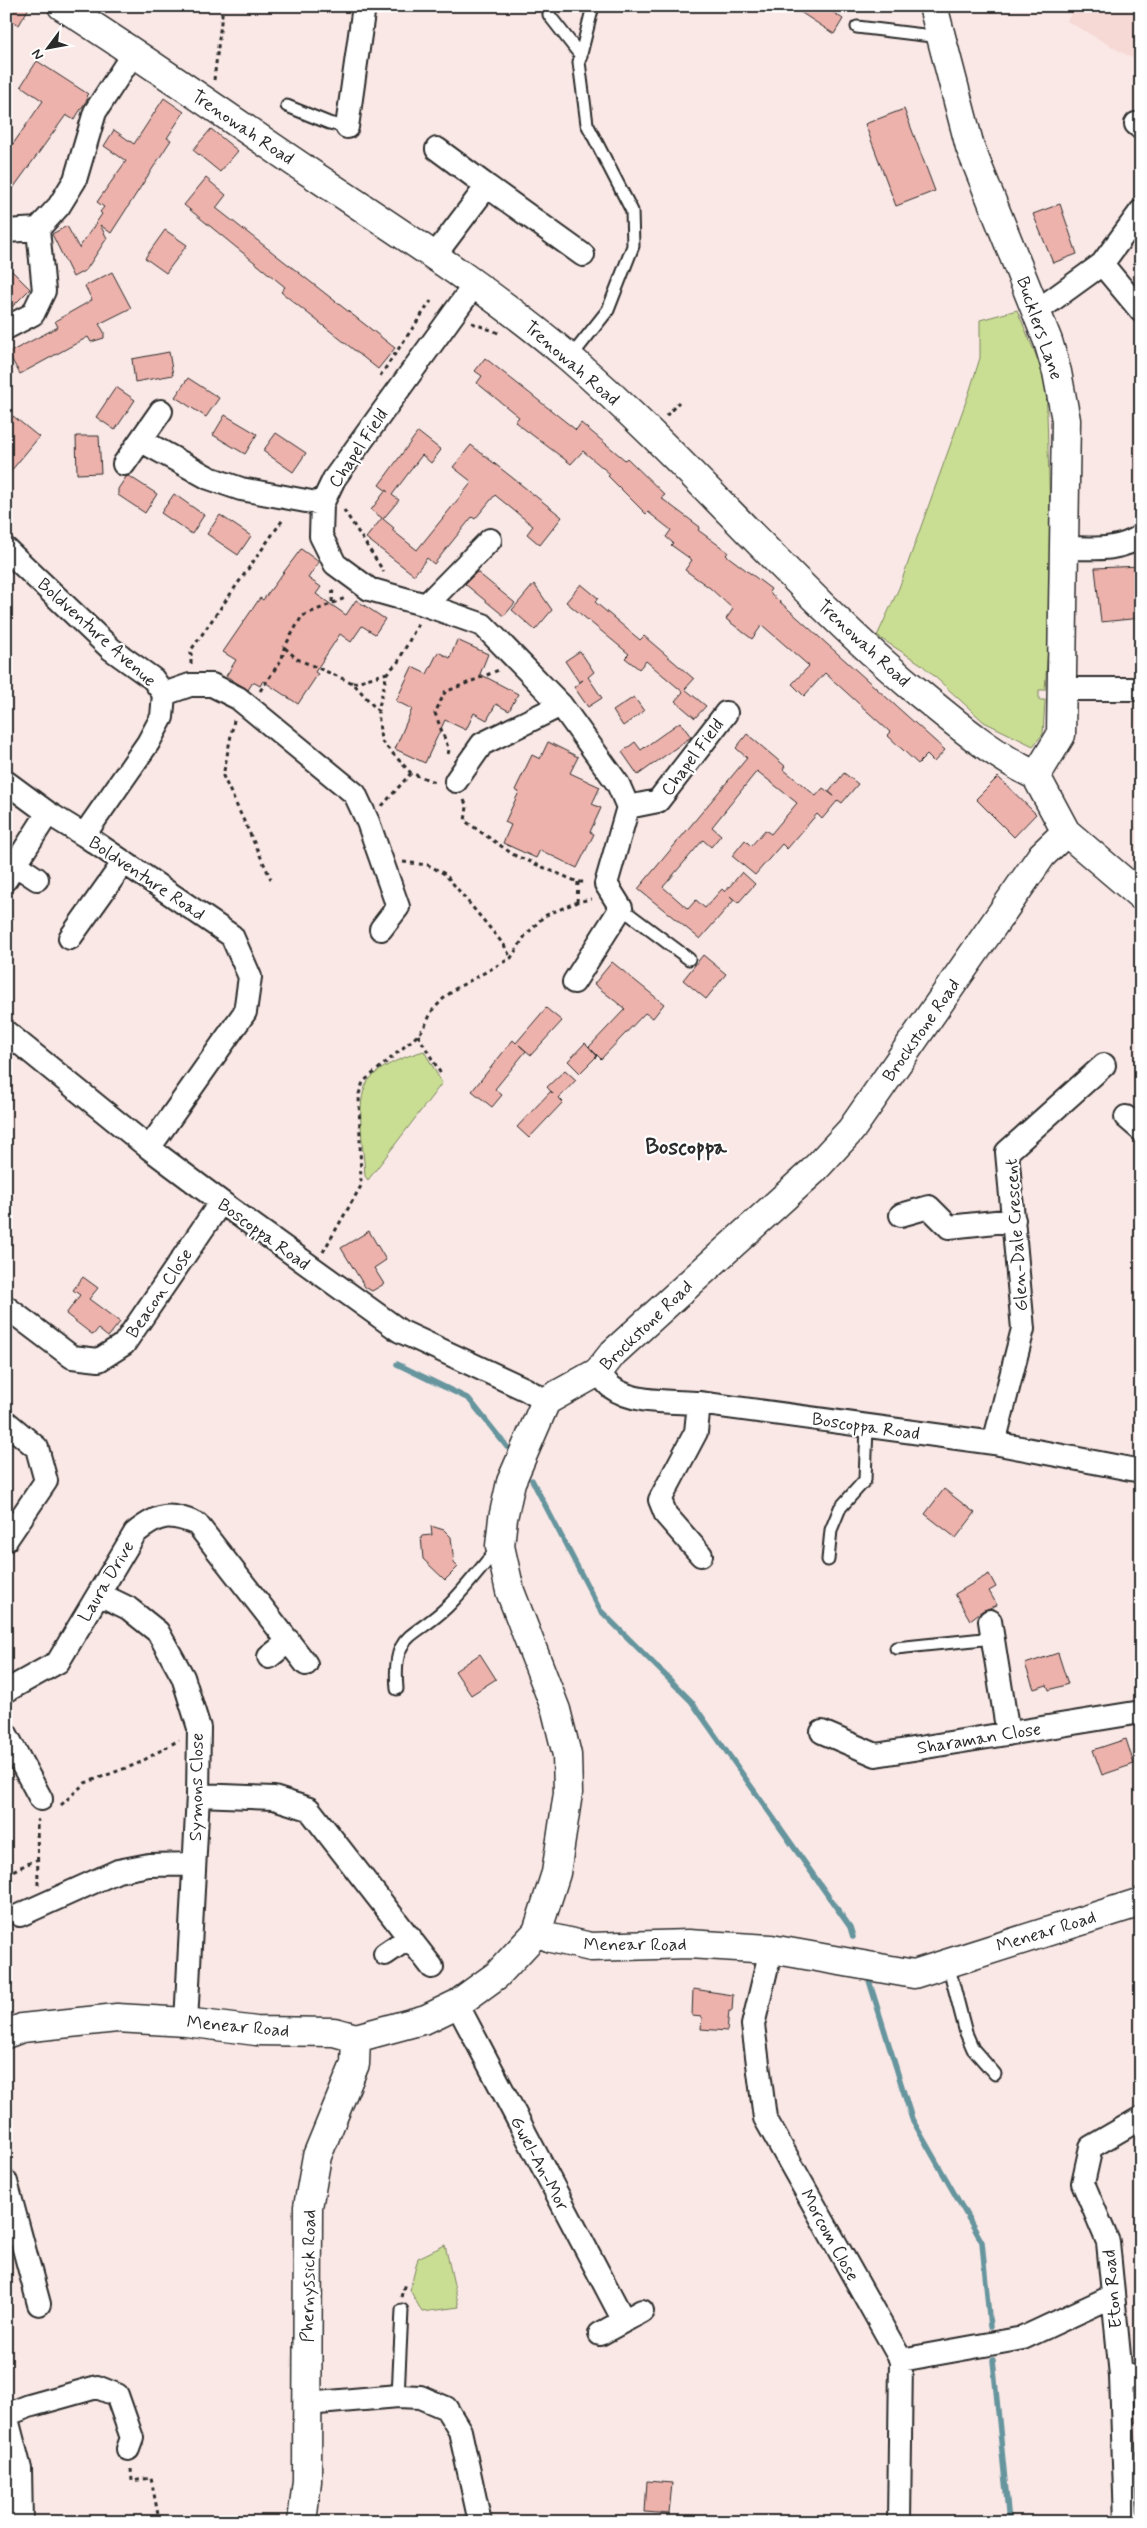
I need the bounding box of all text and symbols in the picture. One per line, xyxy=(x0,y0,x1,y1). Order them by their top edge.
north arrow xyxy=(22,22,72,72)
text: N xyxy=(28,46,48,63)
street label: Trenowah Road xyxy=(186,85,298,171)
street label: Bucklers Lane xyxy=(1010,273,1068,383)
street label: Trenowah Road xyxy=(519,316,624,412)
street label: Chapel Field xyxy=(323,404,394,493)
street label: Boldventure Avenue xyxy=(32,573,161,693)
street label: Trenowah Road xyxy=(812,594,915,693)
street label: Chapel Field xyxy=(656,714,730,801)
street label: Boldventure Road xyxy=(84,831,209,927)
street label: Brockstone Road xyxy=(877,974,966,1087)
district label: Boscoppa xyxy=(645,1134,728,1162)
street label: Glen-Dale Crescent xyxy=(1000,1157,1034,1312)
street label: Boscoppa Road xyxy=(212,1193,314,1276)
street label: Beacon Close xyxy=(121,1244,199,1343)
street label: Brockstone Road xyxy=(595,1275,698,1376)
street label: Boscoppa Road xyxy=(810,1408,921,1446)
street label: Laura Drive xyxy=(73,1536,141,1627)
street label: Sharaman Close xyxy=(915,1717,1043,1761)
street label: Symons Close xyxy=(184,1733,210,1841)
street label: Menear Road xyxy=(994,1905,1099,1958)
street label: Menear Road xyxy=(584,1933,687,1957)
street label: Menear Road xyxy=(186,2011,290,2043)
street label: Gwel-An-Mor xyxy=(504,2112,574,2215)
street label: Morcom Close xyxy=(794,2185,864,2286)
street label: Phernyssick Road xyxy=(296,2209,322,2343)
street label: Eton Road xyxy=(1098,2248,1128,2329)

